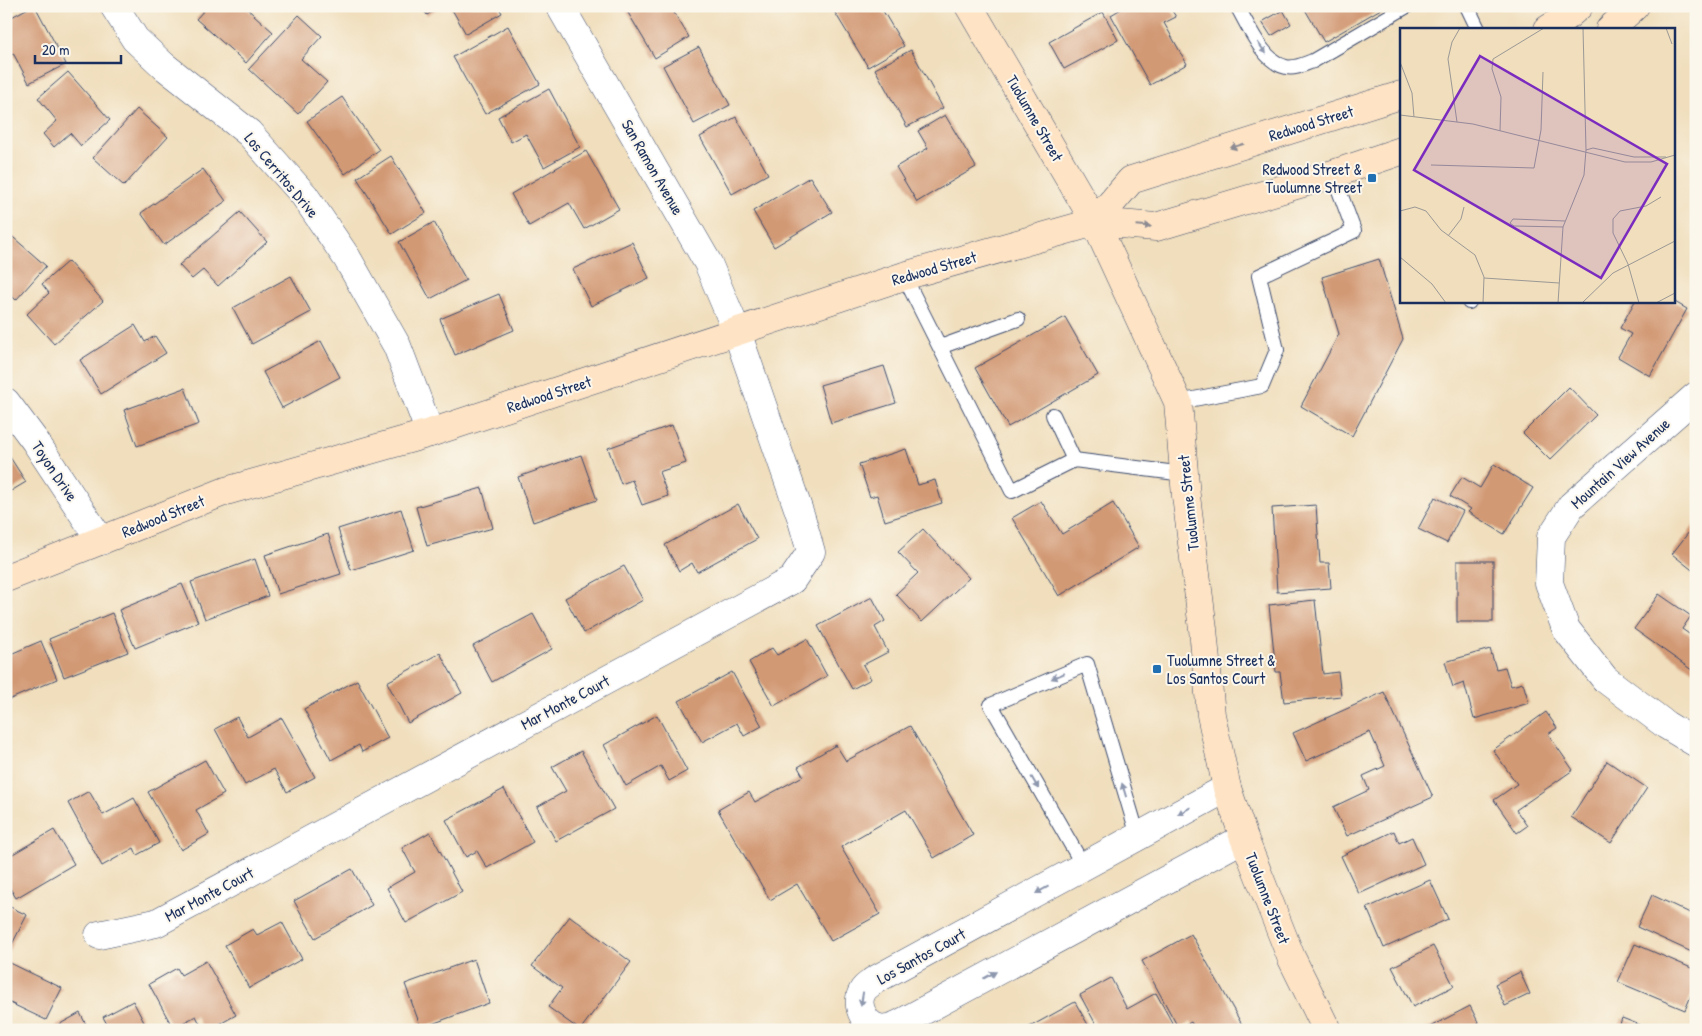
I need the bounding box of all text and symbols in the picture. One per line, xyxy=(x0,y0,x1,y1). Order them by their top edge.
inset map xyxy=(1400,28,1674,302)
scale bar xyxy=(35,32,121,64)
text: 20 m xyxy=(42,39,69,60)
one-way arrow xyxy=(1257,41,1267,55)
street label: Tuolumne Street xyxy=(1001,71,1069,166)
street label: Redwood Street xyxy=(1266,100,1356,146)
street label: San Ramon Avenue xyxy=(617,115,690,219)
street label: Los Cerritos Drive xyxy=(240,128,325,223)
one-way arrow xyxy=(1230,143,1245,151)
place label: Redwood Street & Tuolumne Street xyxy=(1262,158,1362,198)
marker: Redwood Street & Tuolumne Street xyxy=(1366,172,1378,184)
one-way arrow xyxy=(1136,222,1152,230)
street label: Redwood Street xyxy=(889,245,979,291)
street label: Redwood Street xyxy=(504,370,594,418)
street label: Mountain View Avenue xyxy=(1566,412,1675,513)
street label: Toyon Drive xyxy=(27,437,84,506)
street label: Tuolumne Street xyxy=(1172,453,1204,552)
street label: Redwood Street xyxy=(118,489,208,543)
place label: Tuolumne Street & Los Santos Court xyxy=(1167,649,1276,689)
marker: Tuolumne Street & Los Santos Court xyxy=(1151,663,1163,675)
street label: Mar Monte Court xyxy=(517,669,614,735)
one-way arrow xyxy=(1051,673,1065,681)
one-way arrow xyxy=(1031,776,1040,790)
one-way arrow xyxy=(1119,782,1127,797)
one-way arrow xyxy=(1177,807,1192,815)
street label: Tuolumne Street xyxy=(1240,849,1296,947)
street label: Mar Monte Court xyxy=(161,861,258,927)
one-way arrow xyxy=(1036,885,1049,894)
street label: Los Santos Court xyxy=(873,922,970,989)
one-way arrow xyxy=(982,971,997,979)
one-way arrow xyxy=(857,991,865,1007)

